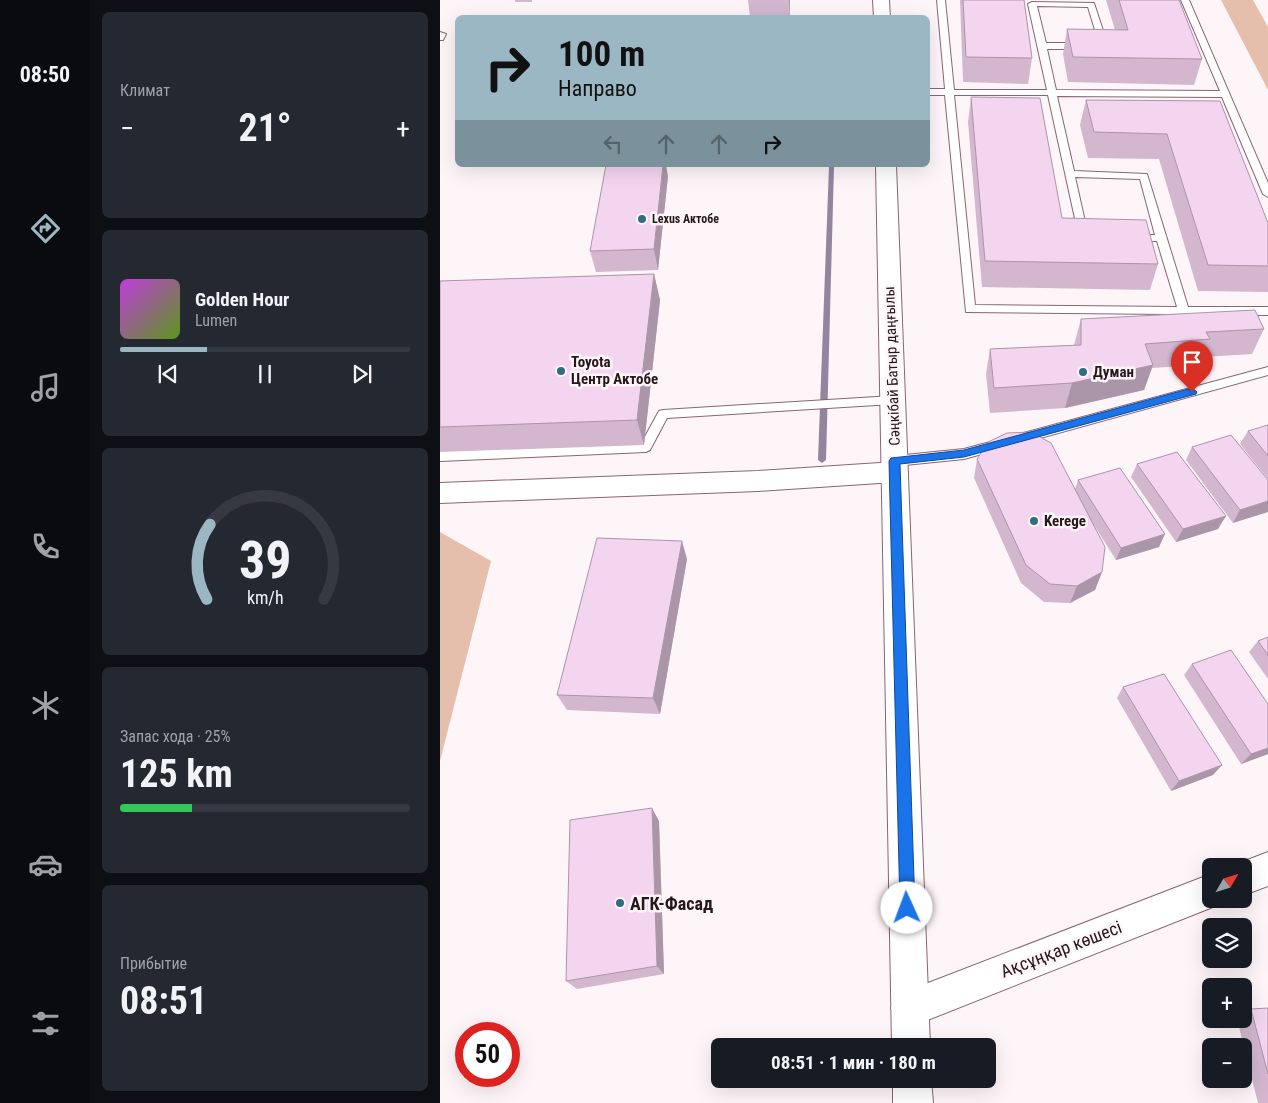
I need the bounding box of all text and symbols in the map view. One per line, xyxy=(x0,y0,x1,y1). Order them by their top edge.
text: 100 m xyxy=(558,34,645,75)
icon: right xyxy=(475,35,540,100)
text: 08:50 xyxy=(20,62,70,87)
text: Направо xyxy=(558,76,637,101)
text: Климат xyxy=(120,81,170,100)
text: 21° xyxy=(238,106,292,150)
text: − xyxy=(120,112,134,145)
text: + xyxy=(396,112,410,145)
icon: left xyxy=(599,130,627,158)
icon: ahead xyxy=(652,130,680,158)
icon: ahead xyxy=(705,130,733,158)
icon: right xyxy=(758,130,786,158)
icon: directions xyxy=(28,211,63,246)
place label: Lexus Актобе xyxy=(652,212,719,226)
marker: Lexus Актобе xyxy=(636,213,648,225)
street label: Сәңкібай Батыр даңғылы xyxy=(880,286,904,446)
text: Golden Hour xyxy=(195,288,289,311)
text: Lumen xyxy=(195,311,237,330)
pin xyxy=(1171,341,1213,392)
icon: arrive xyxy=(1178,348,1206,376)
place label: Toyota Центр Актобе xyxy=(571,353,658,388)
icon: previous xyxy=(154,360,182,388)
icon: pause xyxy=(251,360,279,388)
icon: next xyxy=(348,360,376,388)
place label: Думан xyxy=(1093,363,1134,381)
marker: Toyota Центр Актобе xyxy=(555,365,567,377)
marker: Думан xyxy=(1077,366,1089,378)
icon: music xyxy=(28,370,63,405)
place label: Kerege xyxy=(1044,512,1086,530)
marker: Kerege xyxy=(1028,515,1040,527)
icon: phone xyxy=(28,529,63,564)
text: 39 xyxy=(239,530,291,591)
text: km/h xyxy=(247,587,283,608)
icon: climate xyxy=(28,688,63,723)
text: Запас хода · 25% xyxy=(120,727,231,746)
text: 125 km xyxy=(120,752,233,796)
icon: car xyxy=(28,847,63,882)
north arrow xyxy=(1202,858,1252,908)
map controls xyxy=(1202,858,1252,1088)
position arrow xyxy=(880,881,932,933)
place label: АГК-Фасад xyxy=(630,893,713,914)
marker: АГК-Фасад xyxy=(614,897,626,909)
street label: Ақсұңқар көшесі xyxy=(997,916,1125,982)
button: layers xyxy=(1202,918,1252,968)
text: Прибытие xyxy=(120,954,187,973)
button: + xyxy=(1202,978,1252,1028)
text: 08:51 xyxy=(120,979,207,1023)
icon: filters xyxy=(28,1006,63,1041)
speed limit sign: 50 xyxy=(455,1022,520,1087)
button: − xyxy=(1202,1038,1252,1088)
text: 08:51 · 1 мин · 180 m xyxy=(771,1051,936,1074)

